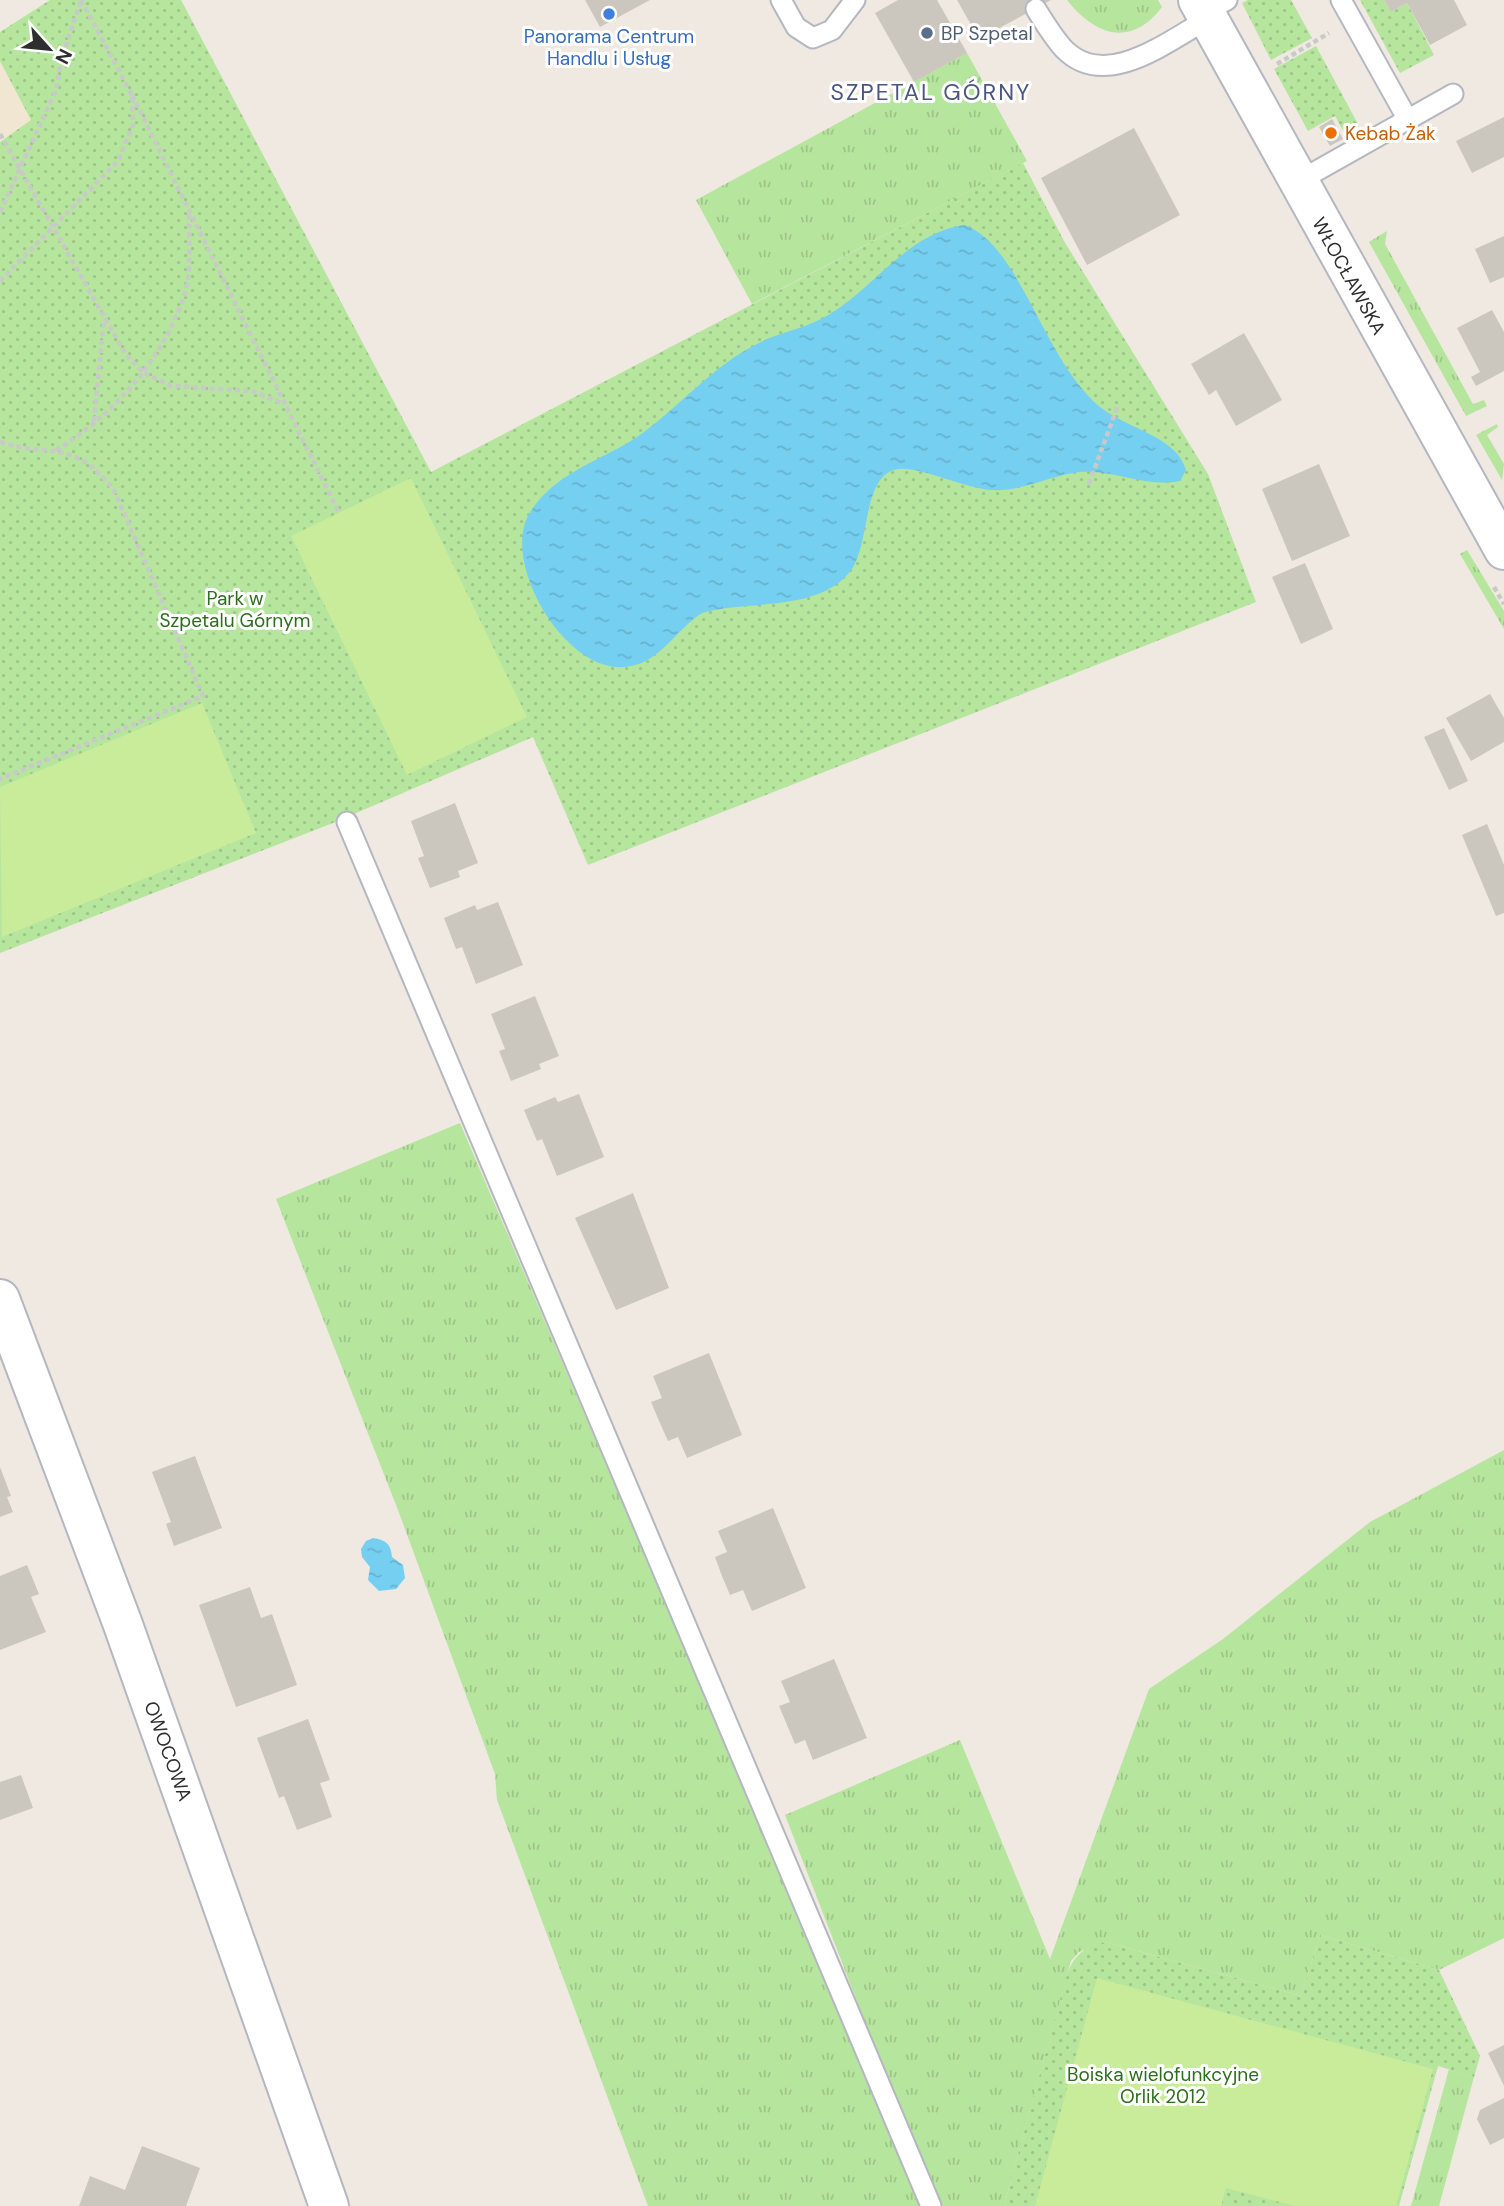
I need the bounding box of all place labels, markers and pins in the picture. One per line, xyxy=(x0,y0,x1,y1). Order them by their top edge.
marker: Panorama Centrum Handlu i Usług xyxy=(601,6,617,22)
place label: BP Szpetal xyxy=(941,21,1033,46)
place label: Panorama Centrum Handlu i Usług xyxy=(524,24,694,71)
marker: BP Szpetal xyxy=(919,25,935,41)
place label: Kebab Żak xyxy=(1345,121,1436,146)
marker: Kebab Żak xyxy=(1323,125,1339,141)

